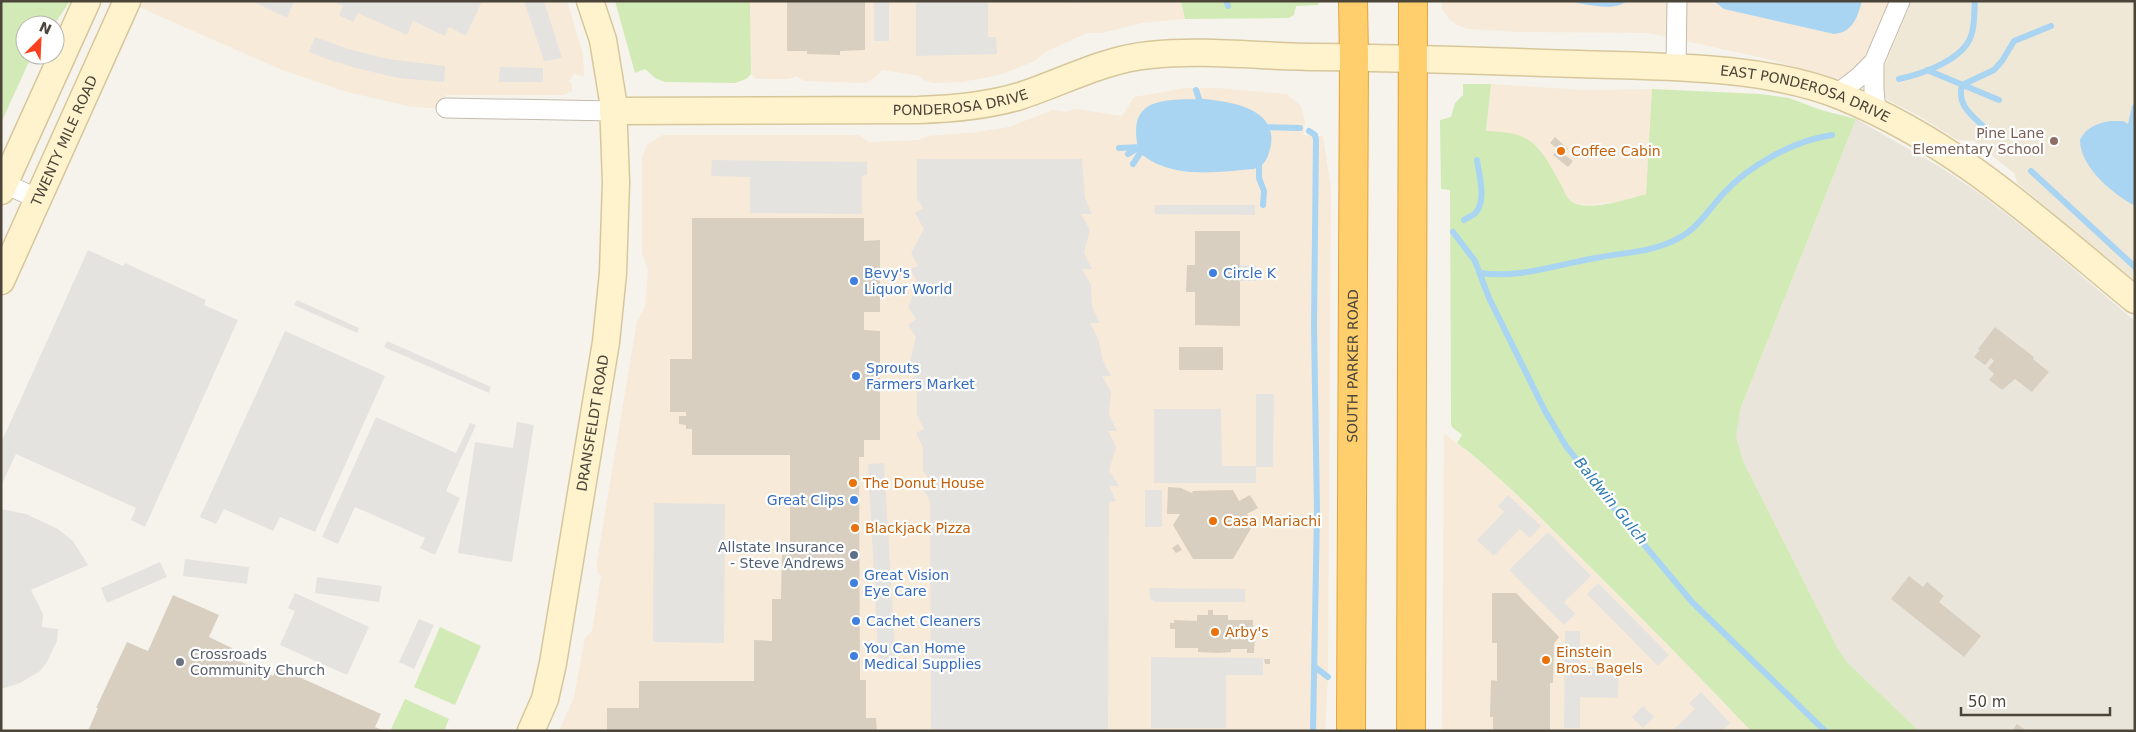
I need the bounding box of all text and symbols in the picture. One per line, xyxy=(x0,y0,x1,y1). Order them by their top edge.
north arrow xyxy=(15,15,65,65)
text: N xyxy=(37,18,54,38)
street label: EAST PONDEROSA DRIVE xyxy=(1719,62,1893,125)
street label: TWENTY MILE ROAD xyxy=(27,73,101,209)
street label: PONDEROSA DRIVE xyxy=(893,86,1030,118)
place label: Pine Lane Elementary School xyxy=(1912,125,2044,157)
marker: Pine Lane Elementary School xyxy=(2048,135,2060,147)
place label: Coffee Cabin xyxy=(1571,143,1661,159)
marker: Coffee Cabin xyxy=(1555,145,1567,157)
place label: Bevy's Liquor World xyxy=(864,265,952,297)
place label: Circle K xyxy=(1223,265,1277,281)
marker: Circle K xyxy=(1207,267,1219,279)
marker: Bevy's Liquor World xyxy=(848,275,860,287)
street label: SOUTH PARKER ROAD xyxy=(1344,289,1361,443)
street label: DRANSFELDT ROAD xyxy=(573,354,612,493)
place label: Sprouts Farmers Market xyxy=(866,360,975,392)
marker: Sprouts Farmers Market xyxy=(850,370,862,382)
water label: Baldwin Gulch xyxy=(1570,454,1652,548)
place label: The Donut House xyxy=(862,475,984,491)
marker: The Donut House xyxy=(847,477,859,489)
place label: Great Clips xyxy=(767,492,844,508)
marker: Great Clips xyxy=(848,494,860,506)
place label: Casa Mariachi xyxy=(1223,513,1321,529)
marker: Casa Mariachi xyxy=(1207,515,1219,527)
place label: Blackjack Pizza xyxy=(865,520,971,536)
marker: Blackjack Pizza xyxy=(849,522,861,534)
place label: Allstate Insurance - Steve Andrews xyxy=(718,539,844,571)
marker: Allstate Insurance - Steve Andrews xyxy=(848,549,860,561)
place label: Great Vision Eye Care xyxy=(864,567,949,599)
marker: Great Vision Eye Care xyxy=(848,577,860,589)
place label: Cachet Cleaners xyxy=(866,613,981,629)
marker: Cachet Cleaners xyxy=(850,615,862,627)
place label: Arby's xyxy=(1225,624,1269,640)
marker: Arby's xyxy=(1209,626,1221,638)
place label: You Can Home Medical Supplies xyxy=(863,640,981,672)
place label: Einstein Bros. Bagels xyxy=(1556,644,1643,676)
place label: Crossroads Community Church xyxy=(190,646,325,678)
marker: You Can Home Medical Supplies xyxy=(848,650,860,662)
marker: Einstein Bros. Bagels xyxy=(1540,654,1552,666)
marker: Crossroads Community Church xyxy=(174,656,186,668)
scale bar xyxy=(1961,684,2110,716)
text: 50 m xyxy=(1968,693,2006,711)

